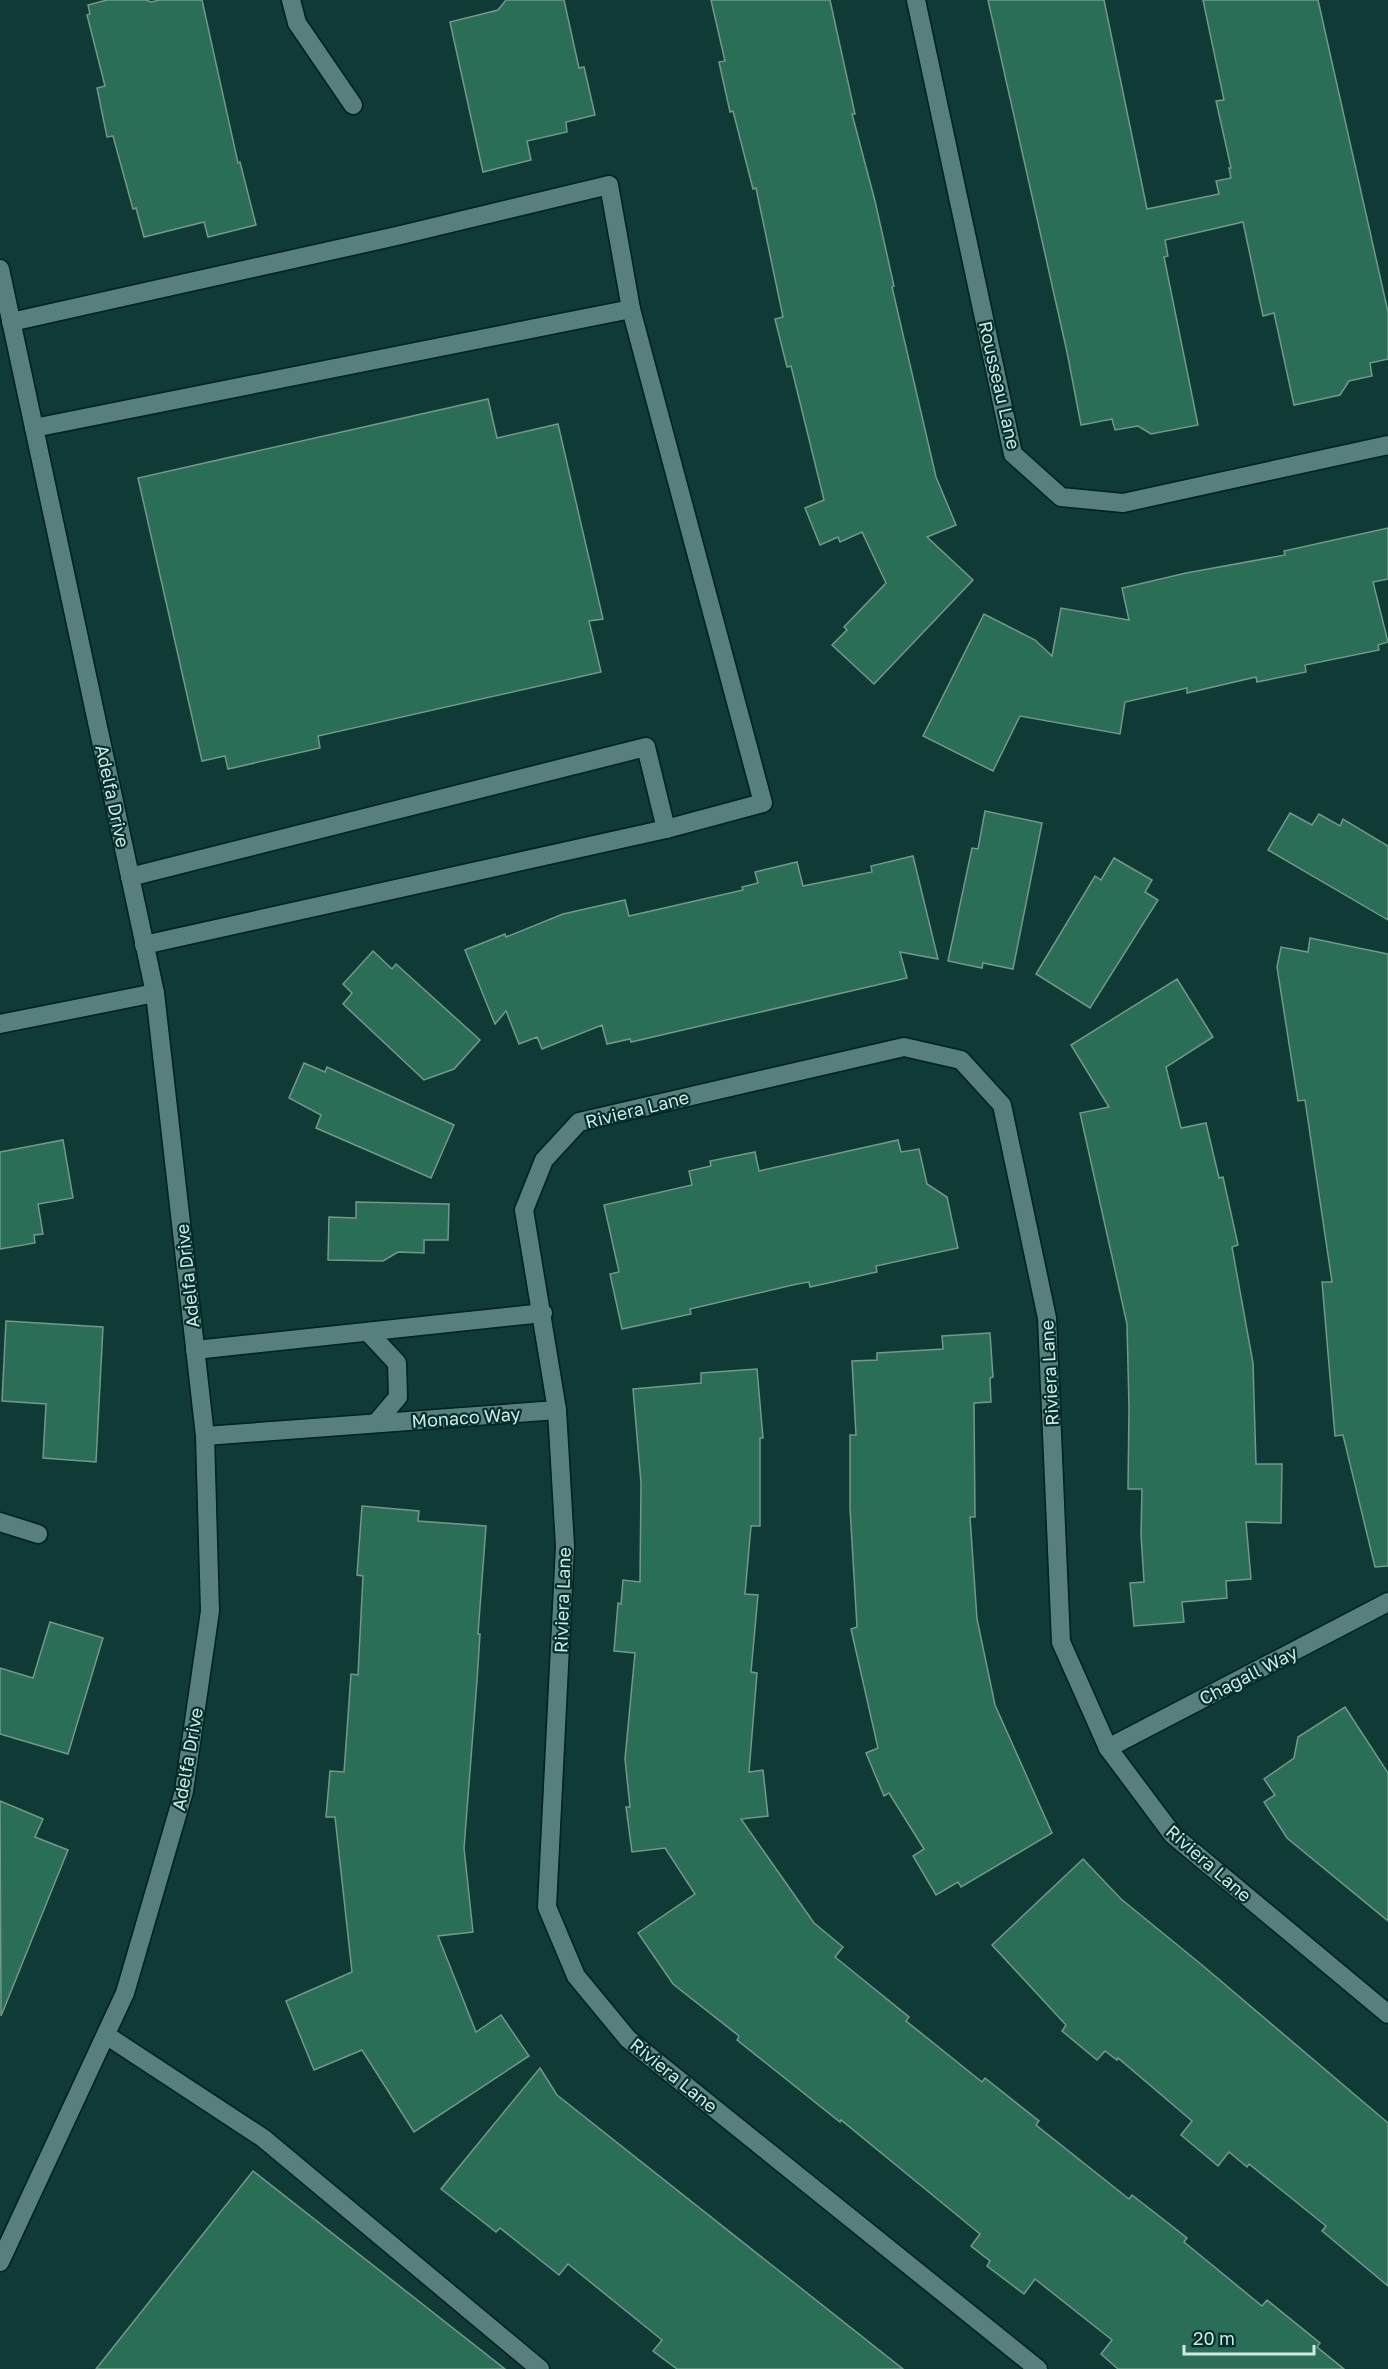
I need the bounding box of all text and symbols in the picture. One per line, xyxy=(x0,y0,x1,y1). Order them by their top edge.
street label: Rousseau Lane xyxy=(975,319,1025,451)
street label: Adelfa Drive xyxy=(91,743,135,849)
street label: Riviera Lane xyxy=(583,1085,691,1133)
street label: Adelfa Drive xyxy=(171,1223,203,1329)
street label: Riviera Lane xyxy=(1035,1319,1063,1427)
street label: Monaco Way xyxy=(411,1402,521,1432)
street label: Riviera Lane xyxy=(549,1547,575,1653)
street label: Chagall Way xyxy=(1195,1641,1301,1709)
street label: Adelfa Drive xyxy=(167,1706,207,1812)
street label: Riviera Lane xyxy=(1162,1820,1256,1906)
street label: Riviera Lane xyxy=(626,2033,722,2117)
scale bar xyxy=(1184,2318,1314,2356)
text: 20 m xyxy=(1193,2327,1235,2349)

